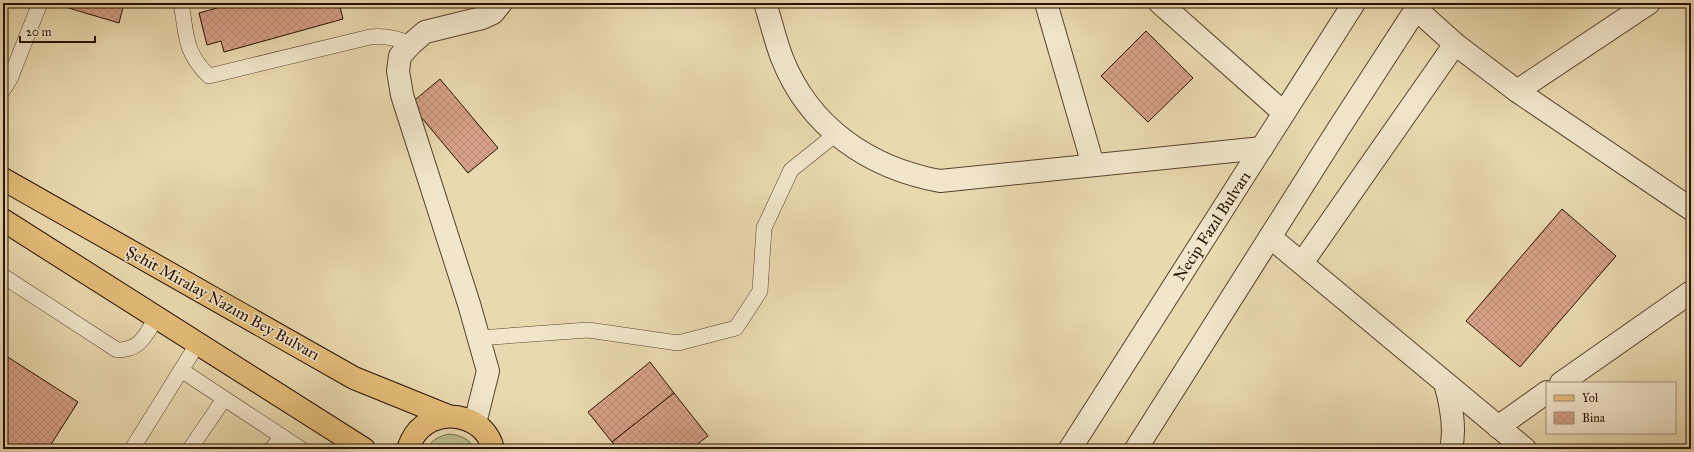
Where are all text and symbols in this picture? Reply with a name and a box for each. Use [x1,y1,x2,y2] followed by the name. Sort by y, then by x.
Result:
[20,18,95,44] scale bar
[26,25,52,39] text: 20 m
[1169,167,1255,284] street label: Necip Fazıl Bulvarı
[123,242,324,365] street label: Şehit Miralay Nazım Bey Bulvarı
[1546,382,1676,434] legend
[1582,391,1599,405] text: Yol
[1582,411,1606,425] text: Bina

